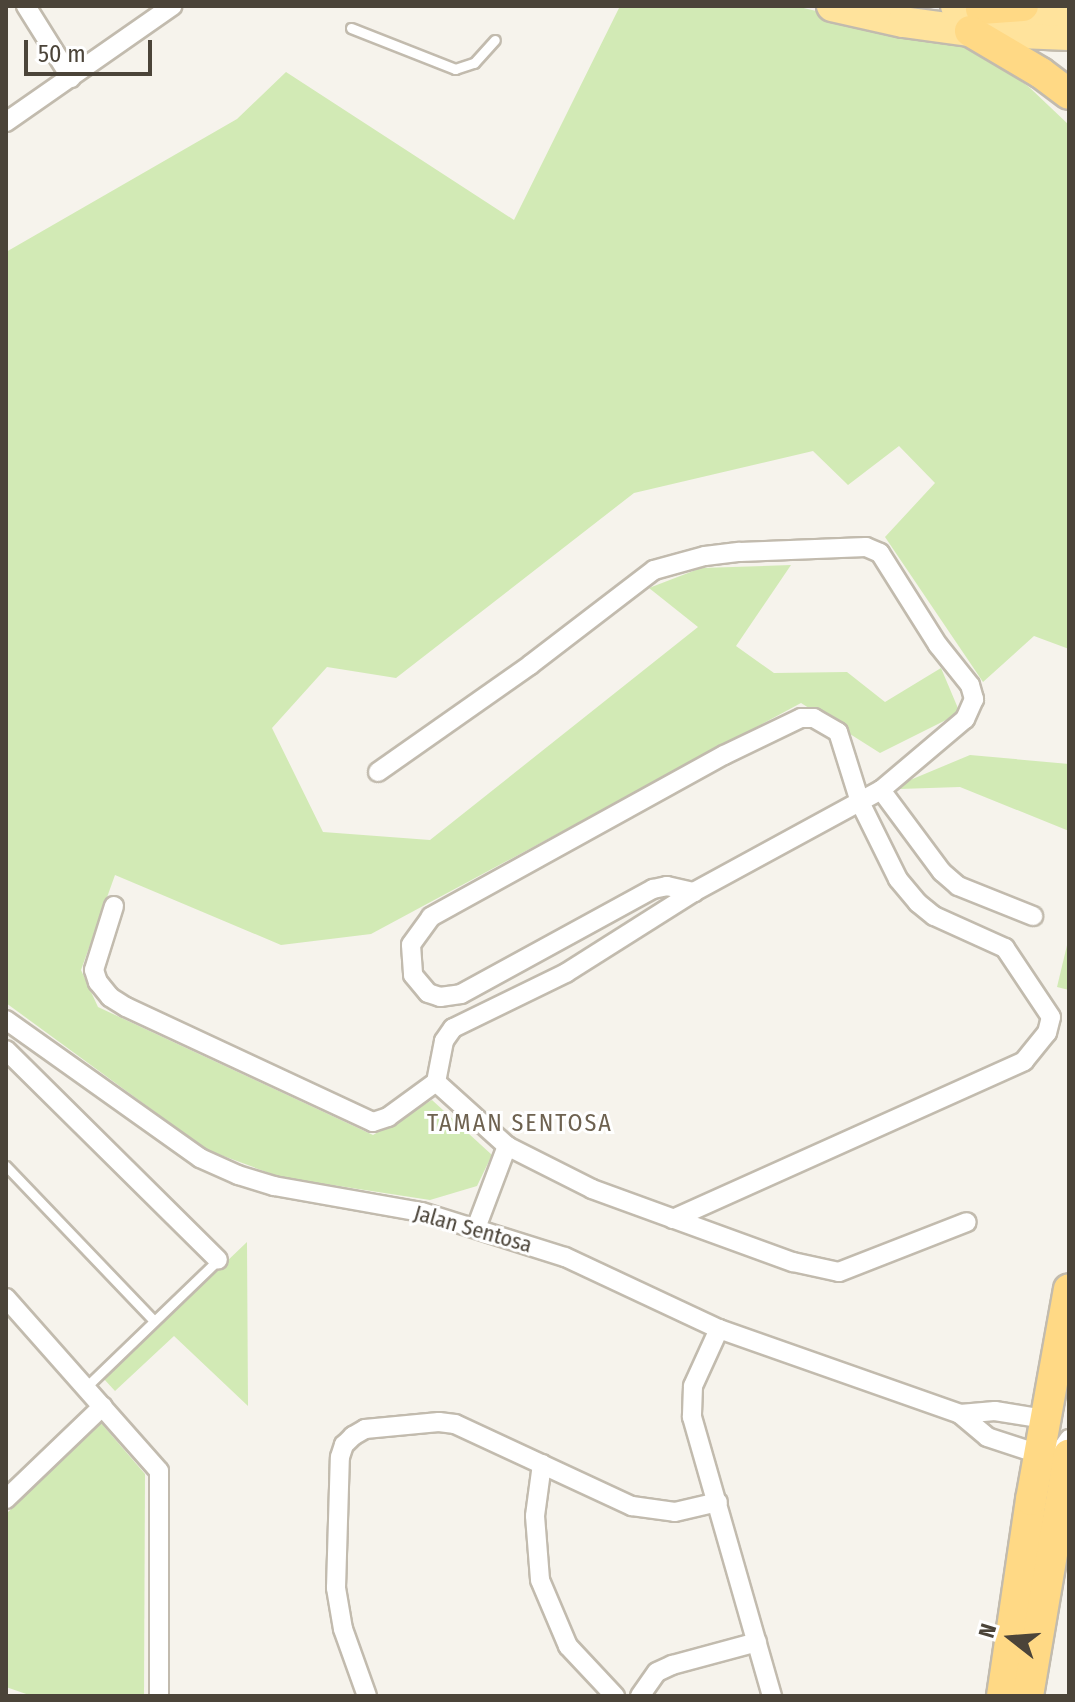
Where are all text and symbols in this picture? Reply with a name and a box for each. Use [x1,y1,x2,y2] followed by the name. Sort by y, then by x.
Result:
[28,24,156,74] scale bar
[38,40,86,68] text: 50 m
[427,1110,613,1138] district label: TAMAN SENTOSA
[411,1200,535,1258] street label: Jalan Sentosa
[971,1598,1051,1678] north arrow
[973,1621,1002,1641] text: N

